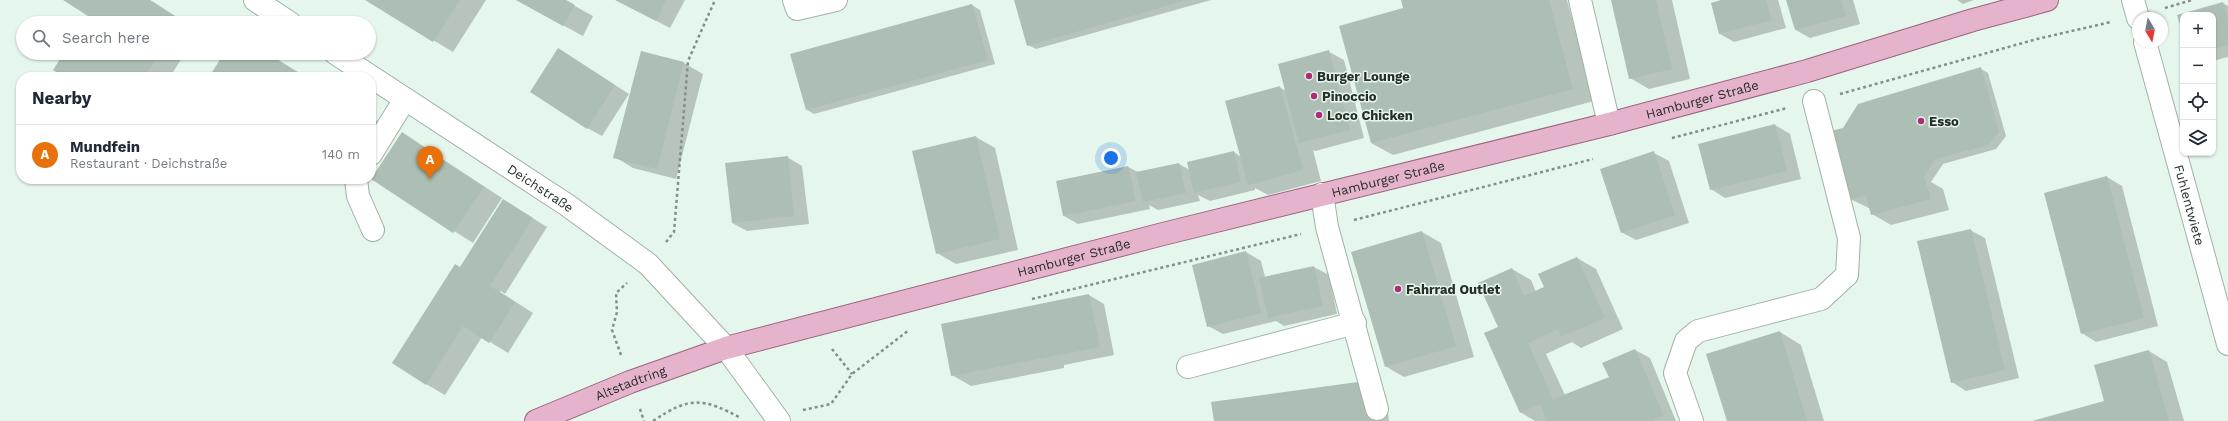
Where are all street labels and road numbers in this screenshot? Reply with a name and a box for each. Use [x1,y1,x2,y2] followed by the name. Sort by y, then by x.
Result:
[1644,77,1760,121] street label: Hamburger Straße
[1330,157,1446,200] street label: Hamburger Straße
[505,161,577,215] street label: Deichstraße
[2172,163,2208,247] street label: Fuhlentwiete
[1016,235,1132,279] street label: Hamburger Straße
[593,362,668,403] street label: Altstadtring

